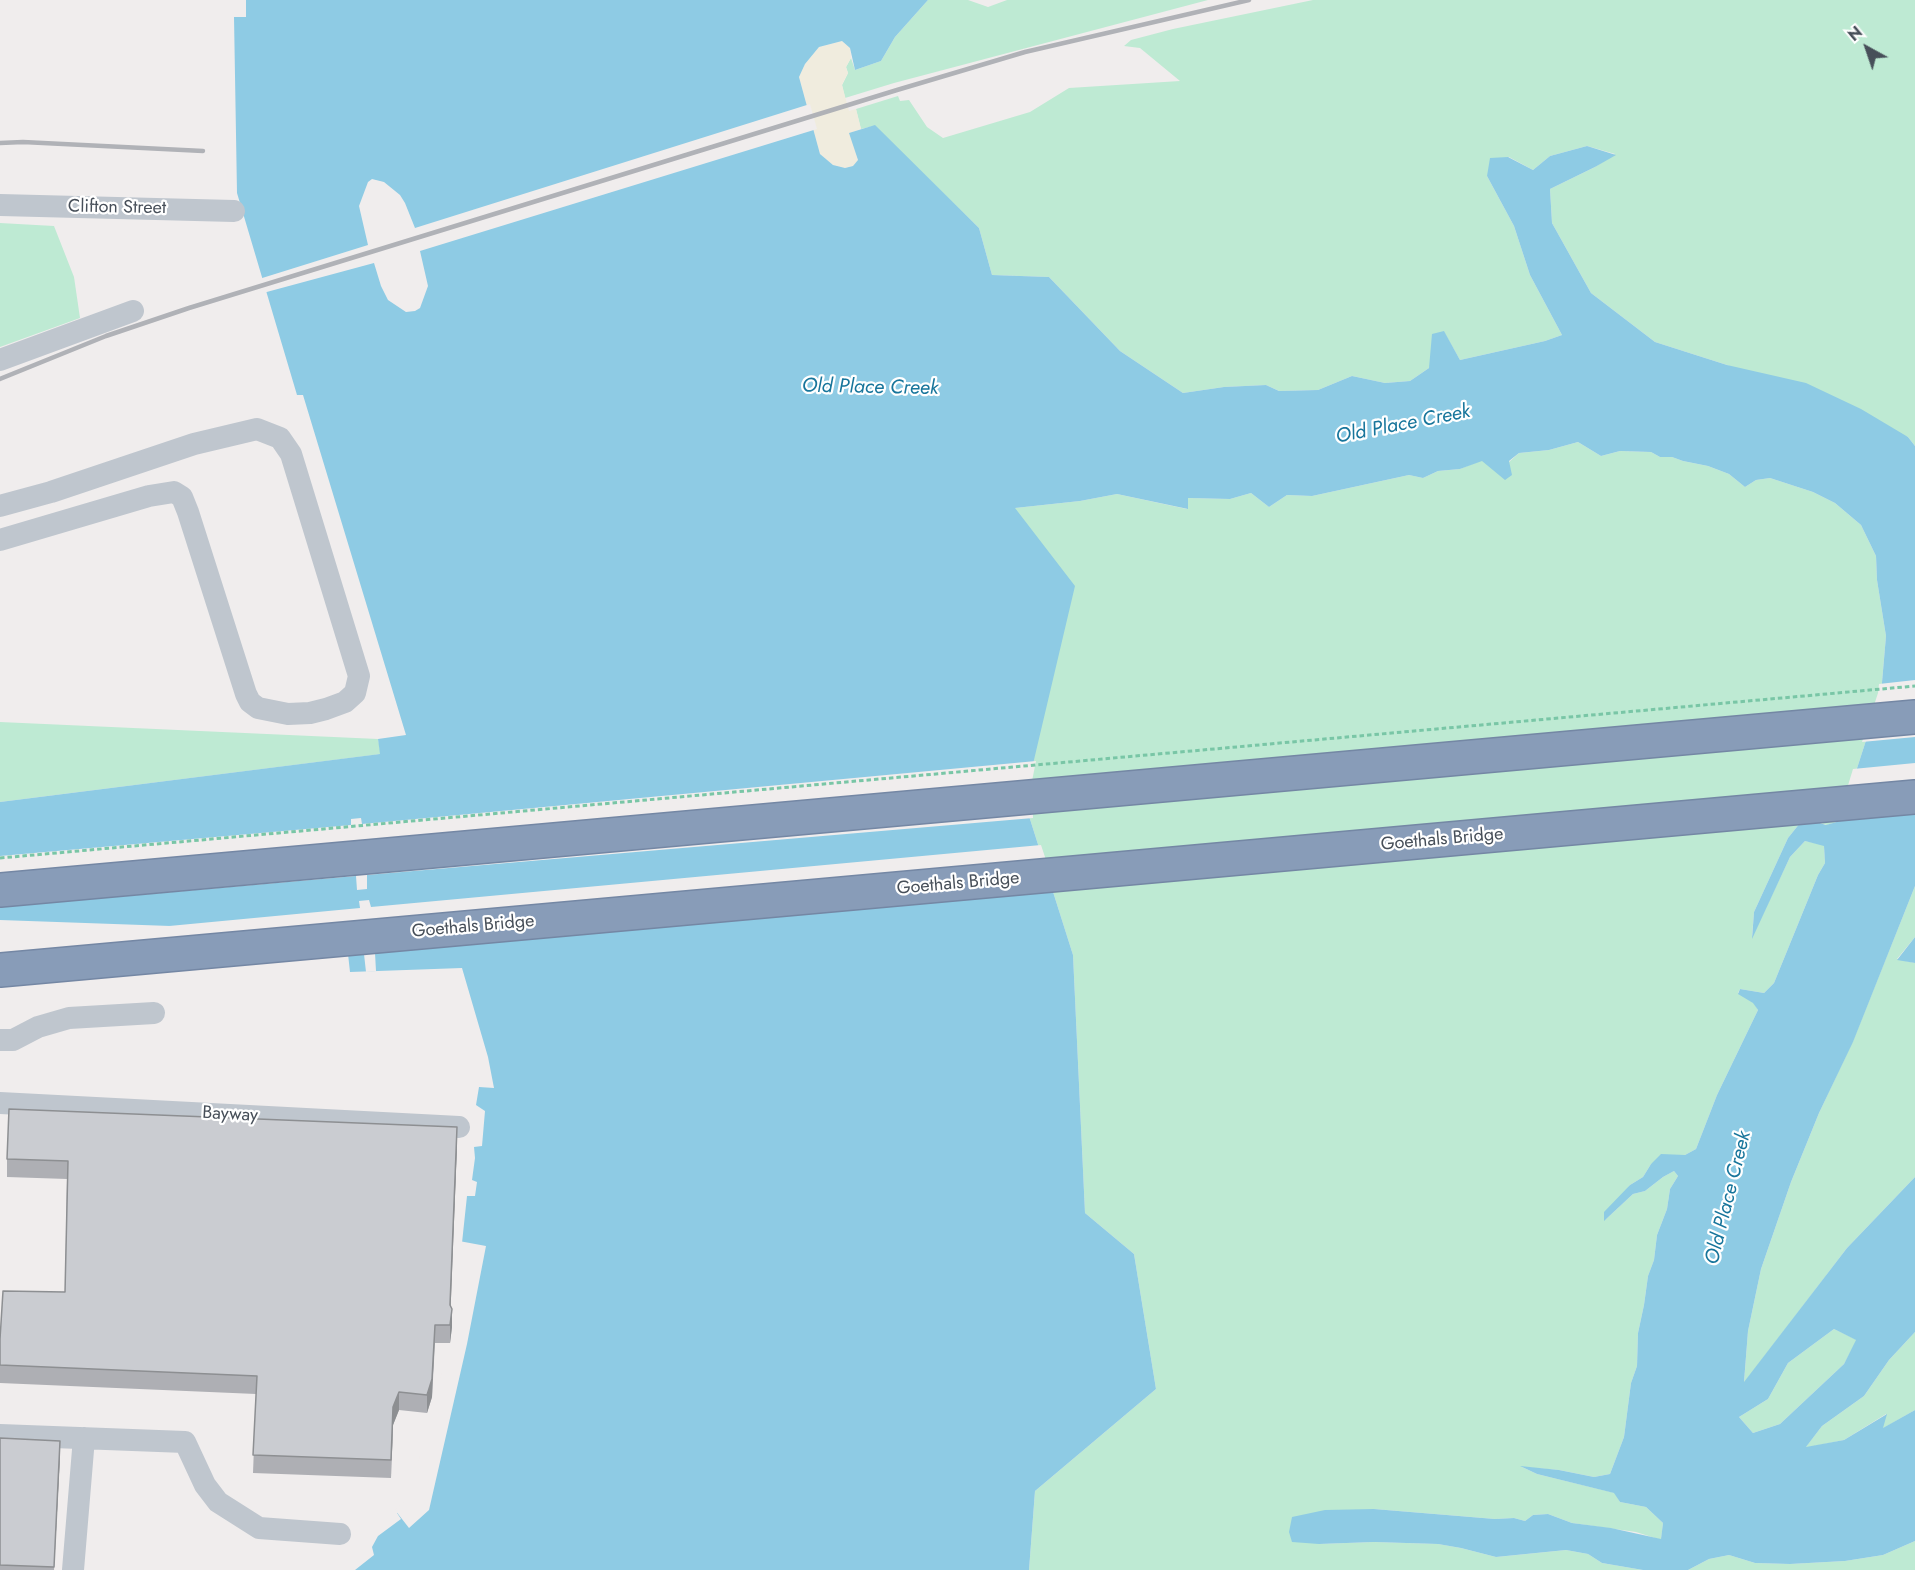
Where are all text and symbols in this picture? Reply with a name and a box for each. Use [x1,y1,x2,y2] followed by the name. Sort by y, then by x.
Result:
[1837,18,1897,78] north arrow
[1843,21,1867,47] text: N
[68,196,166,220] street label: Clifton Street
[802,375,938,401] water label: Old Place Creek
[1334,400,1472,450] water label: Old Place Creek
[1380,824,1504,856] street label: Goethals Bridge
[896,868,1020,900] street label: Goethals Bridge
[411,911,535,943] street label: Goethals Bridge
[202,1103,258,1127] street label: Bayway
[1701,1129,1757,1267] water label: Old Place Creek

